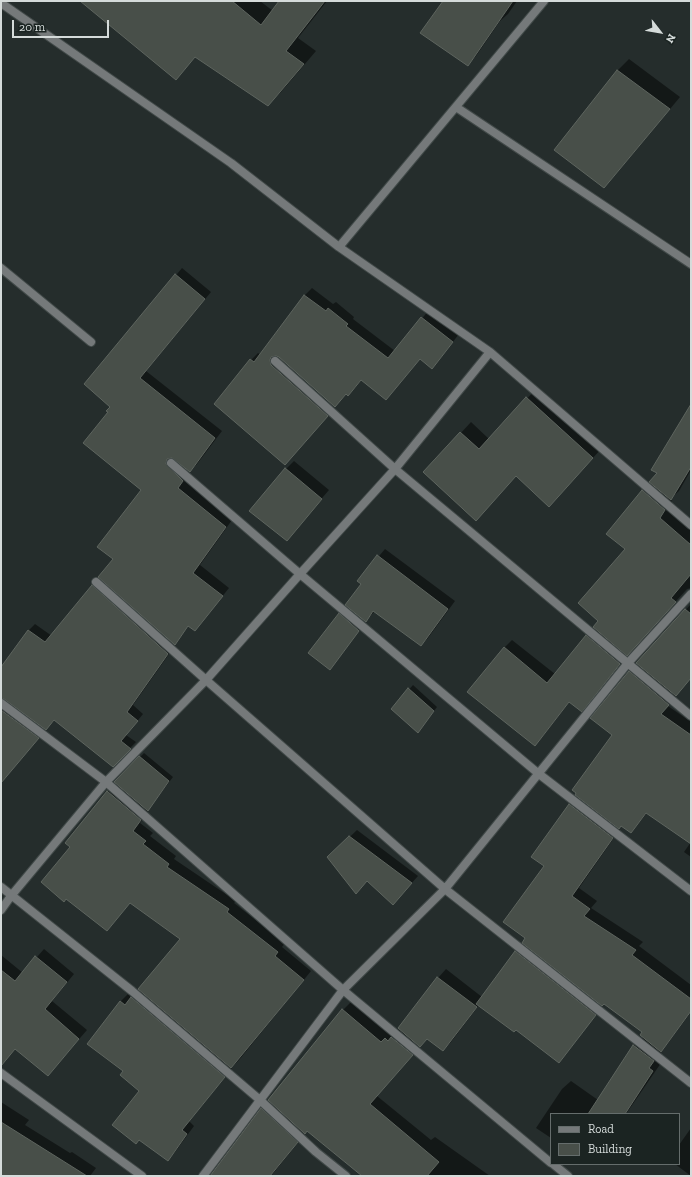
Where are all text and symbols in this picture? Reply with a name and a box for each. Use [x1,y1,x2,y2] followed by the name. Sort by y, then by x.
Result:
[14,12,111,38] scale bar
[640,12,680,52] north arrow
[19,20,45,34] text: 20 m
[663,32,678,45] text: N
[550,1113,680,1165] legend
[588,1122,614,1136] text: Road
[588,1142,632,1156] text: Building

